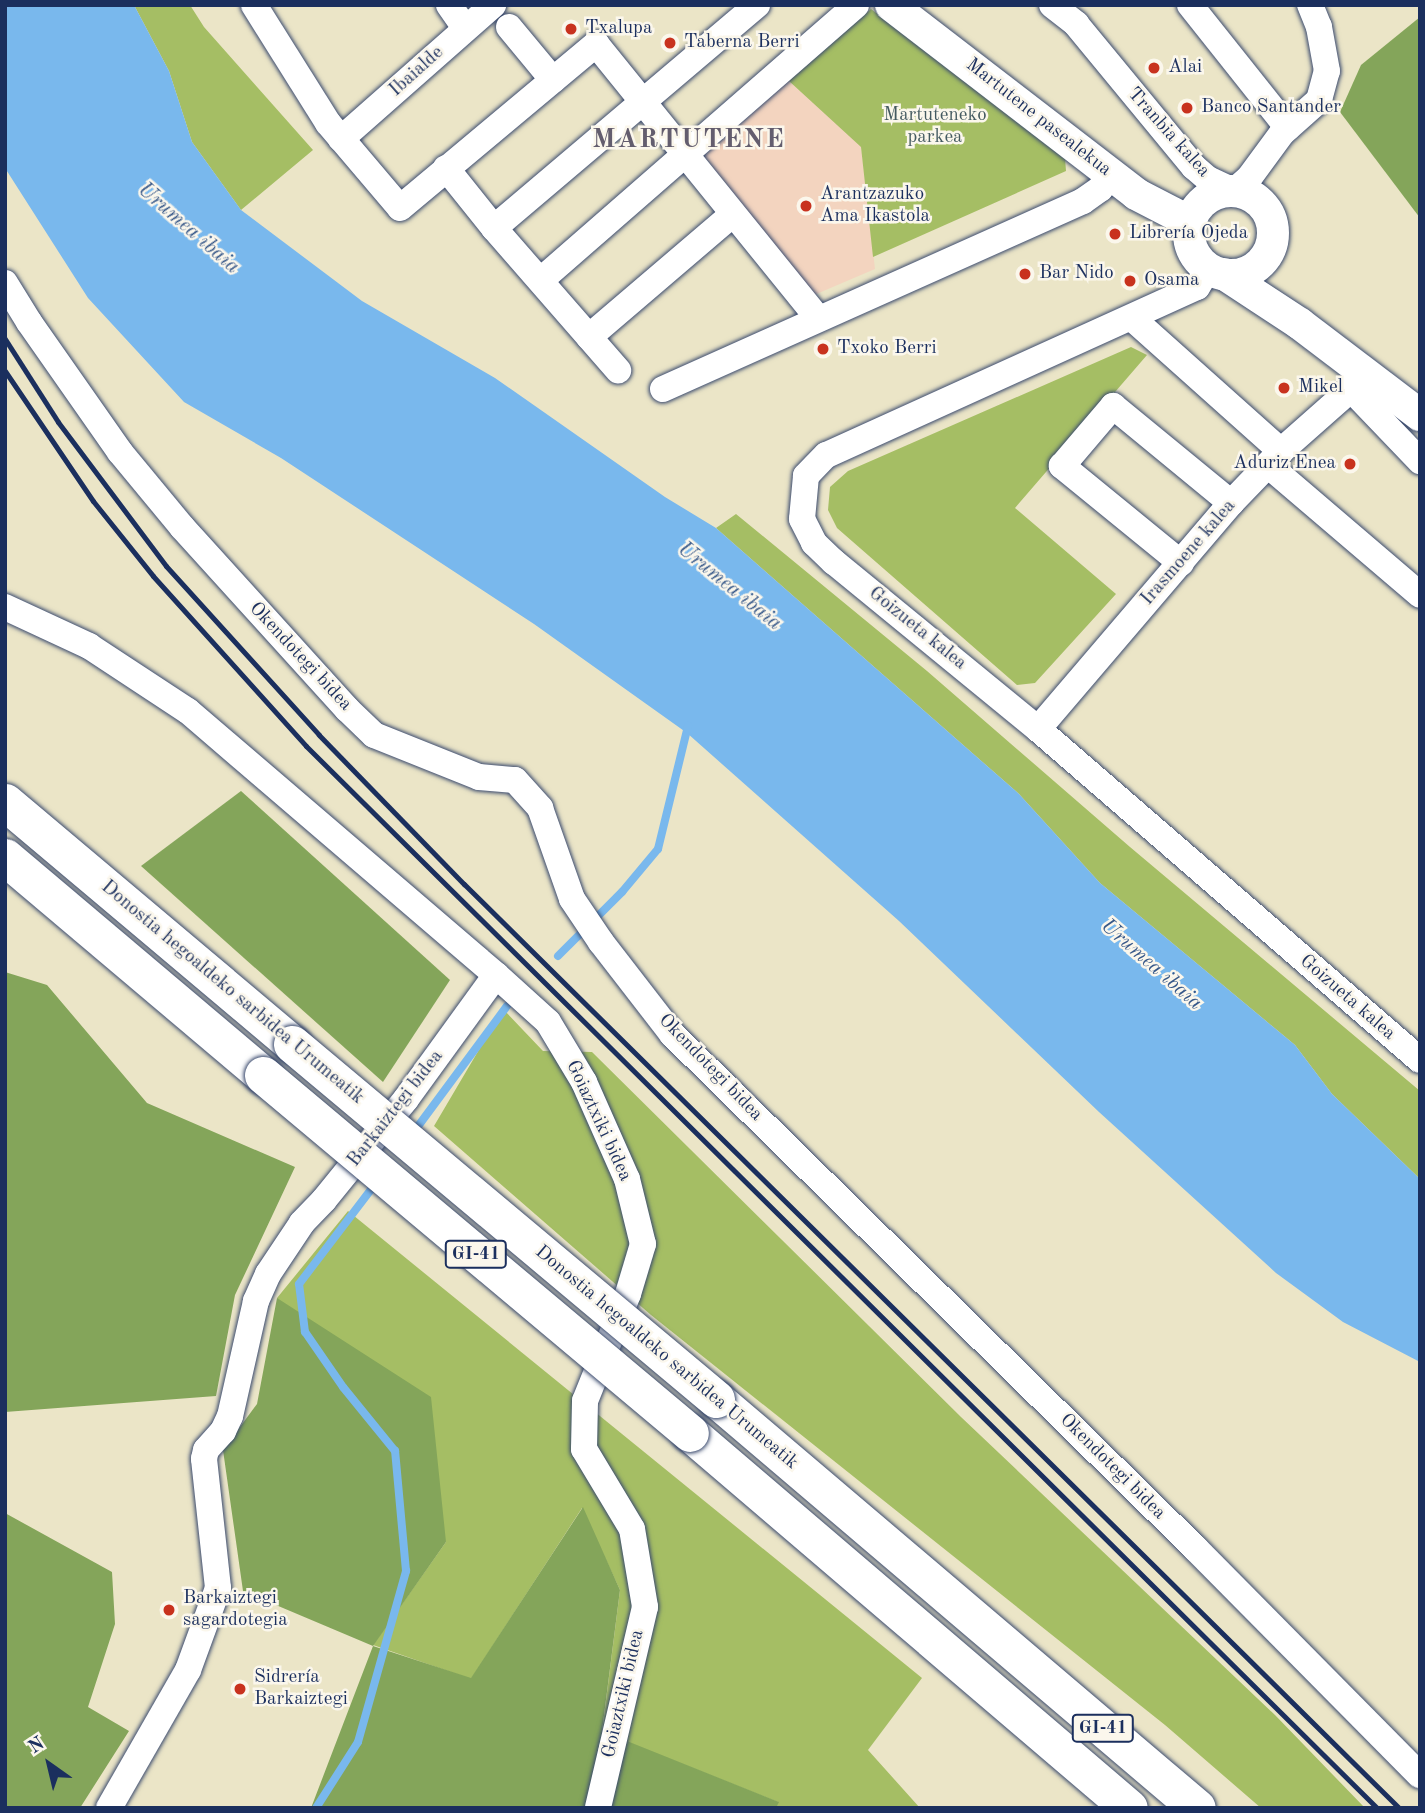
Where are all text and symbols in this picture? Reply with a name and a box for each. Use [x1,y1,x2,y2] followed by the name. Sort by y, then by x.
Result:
[585,18,652,40] place label: Txalupa
[563,21,579,37] marker: Txalupa
[684,32,800,54] place label: Taberna Berri
[662,35,678,51] marker: Taberna Berri
[385,42,449,102] street label: Ibaialde
[961,54,1115,182] street label: Martutene pasealekua
[1168,57,1202,79] place label: Alai
[1146,60,1162,76] marker: Alai
[1122,83,1214,183] street label: Tranbia kalea
[1201,97,1341,119] place label: Banco Santander
[1179,100,1195,116] marker: Banco Santander
[883,105,987,149] park label: Martuteneko parkea
[593,125,785,157] district label: MARTUTENE
[132,178,244,280] water label: Urumea ibaia
[820,184,930,228] place label: Arantzazuko Ama Ikastola
[798,198,814,214] marker: Arantzazuko Ama Ikastola
[1129,223,1248,245] place label: Librería Ojeda
[1107,226,1123,242] marker: Librería Ojeda
[1039,263,1114,285] place label: Bar Nido
[1017,266,1033,282] marker: Bar Nido
[1144,270,1199,292] place label: Osama
[1122,273,1138,289] marker: Osama
[837,338,937,360] place label: Txoko Berri
[815,341,831,357] marker: Txoko Berri
[1298,377,1343,399] place label: Mikel
[1276,380,1292,396] marker: Mikel
[1233,453,1336,475] place label: Aduriz Enea
[1342,456,1358,472] marker: Aduriz Enea
[1137,495,1241,611] street label: Irasmoene kalea
[672,537,786,637] water label: Urumea ibaia
[863,583,971,675] street label: Goizueta kalea
[244,598,356,716] street label: Okendotegi bidea
[96,876,368,1110] street label: Donostia hegoaldeko sarbidea Urumeatik
[1095,914,1207,1016] water label: Urumea ibaia
[1294,950,1400,1046] street label: Goizueta kalea
[653,1010,767,1126] street label: Okendotegi bidea
[343,1046,449,1172] street label: Barkaiztegi bidea
[560,1057,636,1185] street label: Goiaztxiki bidea
[444,1240,508,1268] road number: GI-41
[530,1241,802,1475] street label: Donostia hegoaldeko sarbidea Urumeatik
[1054,1409,1170,1525] street label: Okendotegi bidea
[183,1588,288,1632] place label: Barkaiztegi sagardotegia
[161,1602,177,1618] marker: Barkaiztegi sagardotegia
[598,1628,650,1760] street label: Goiaztxiki bidea
[254,1667,348,1711] place label: Sidrería Barkaiztegi
[232,1681,248,1697] marker: Sidrería Barkaiztegi
[1072,1714,1134,1742] road number: GI-41
[14,1729,84,1799] north arrow
[26,1734,48,1758] text: N

